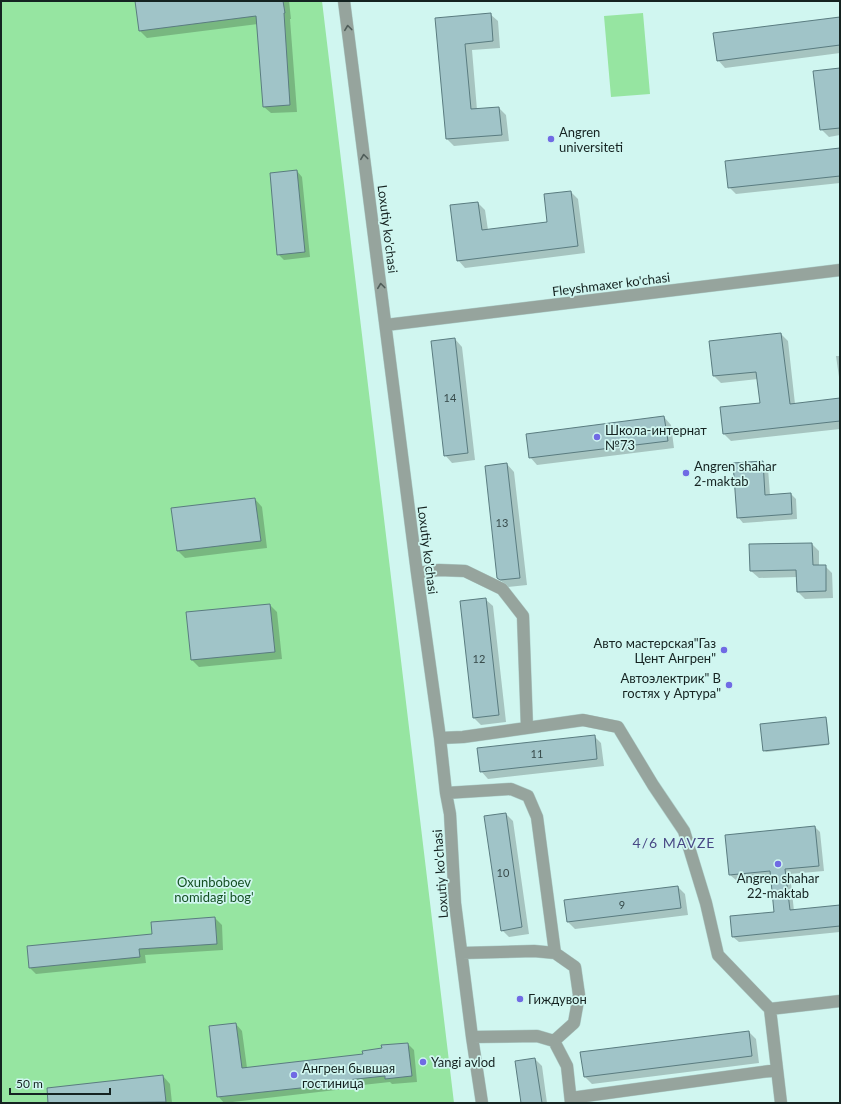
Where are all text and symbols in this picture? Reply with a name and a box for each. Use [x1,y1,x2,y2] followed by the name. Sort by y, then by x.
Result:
[344,25,353,31] one-way arrow
[559,124,623,155] place label: Angren universiteti
[546,134,556,144] marker: Angren universiteti
[360,154,369,160] one-way arrow
[375,184,401,274] street label: Loxutiy ko'chasi
[551,269,671,299] street label: Fleyshmaxer ko'chasi
[377,283,386,289] one-way arrow
[444,391,457,404] house number: 14
[605,422,707,453] place label: Школа-интернат №73
[592,432,602,442] marker: Школа-интернат №73
[694,458,777,489] place label: Angren shahar 2-maktab
[681,468,691,478] marker: Angren shahar 2-maktab
[415,505,441,595] street label: Loxutiy ko'chasi
[496,516,508,529] house number: 13
[594,635,716,666] place label: Авто мастерская"Газ Цент Ангрен"
[719,645,729,655] marker: Авто мастерская"Газ Цент Ангрен"
[473,652,485,665] house number: 12
[620,670,721,701] place label: Автоэлектрик" В гостях у Артура"
[724,680,734,690] marker: Автоэлектрик" В гостях у Артура"
[531,747,543,760] house number: 11
[429,829,451,919] street label: Loxutiy ko'chasi
[633,834,715,851] district label: 4/6 MAVZE
[773,859,783,869] marker: Angren shahar 22-maktab
[497,866,510,879] house number: 10
[737,870,820,901] place label: Angren shahar 22-maktab
[174,874,254,905] park label: Oxunboboev nomidagi bog'
[619,898,625,911] house number: 9
[528,991,587,1007] place label: Гиждувон
[515,994,525,1004] marker: Гиждувон
[431,1054,495,1070] place label: Yangi avlod
[418,1057,428,1067] marker: Yangi avlod
[302,1060,395,1091] place label: Ангрен бывшая гостиница
[10,1070,110,1096] scale bar
[289,1070,299,1080] marker: Ангрен бывшая гостиница
[16,1076,43,1091] text: 50 m

